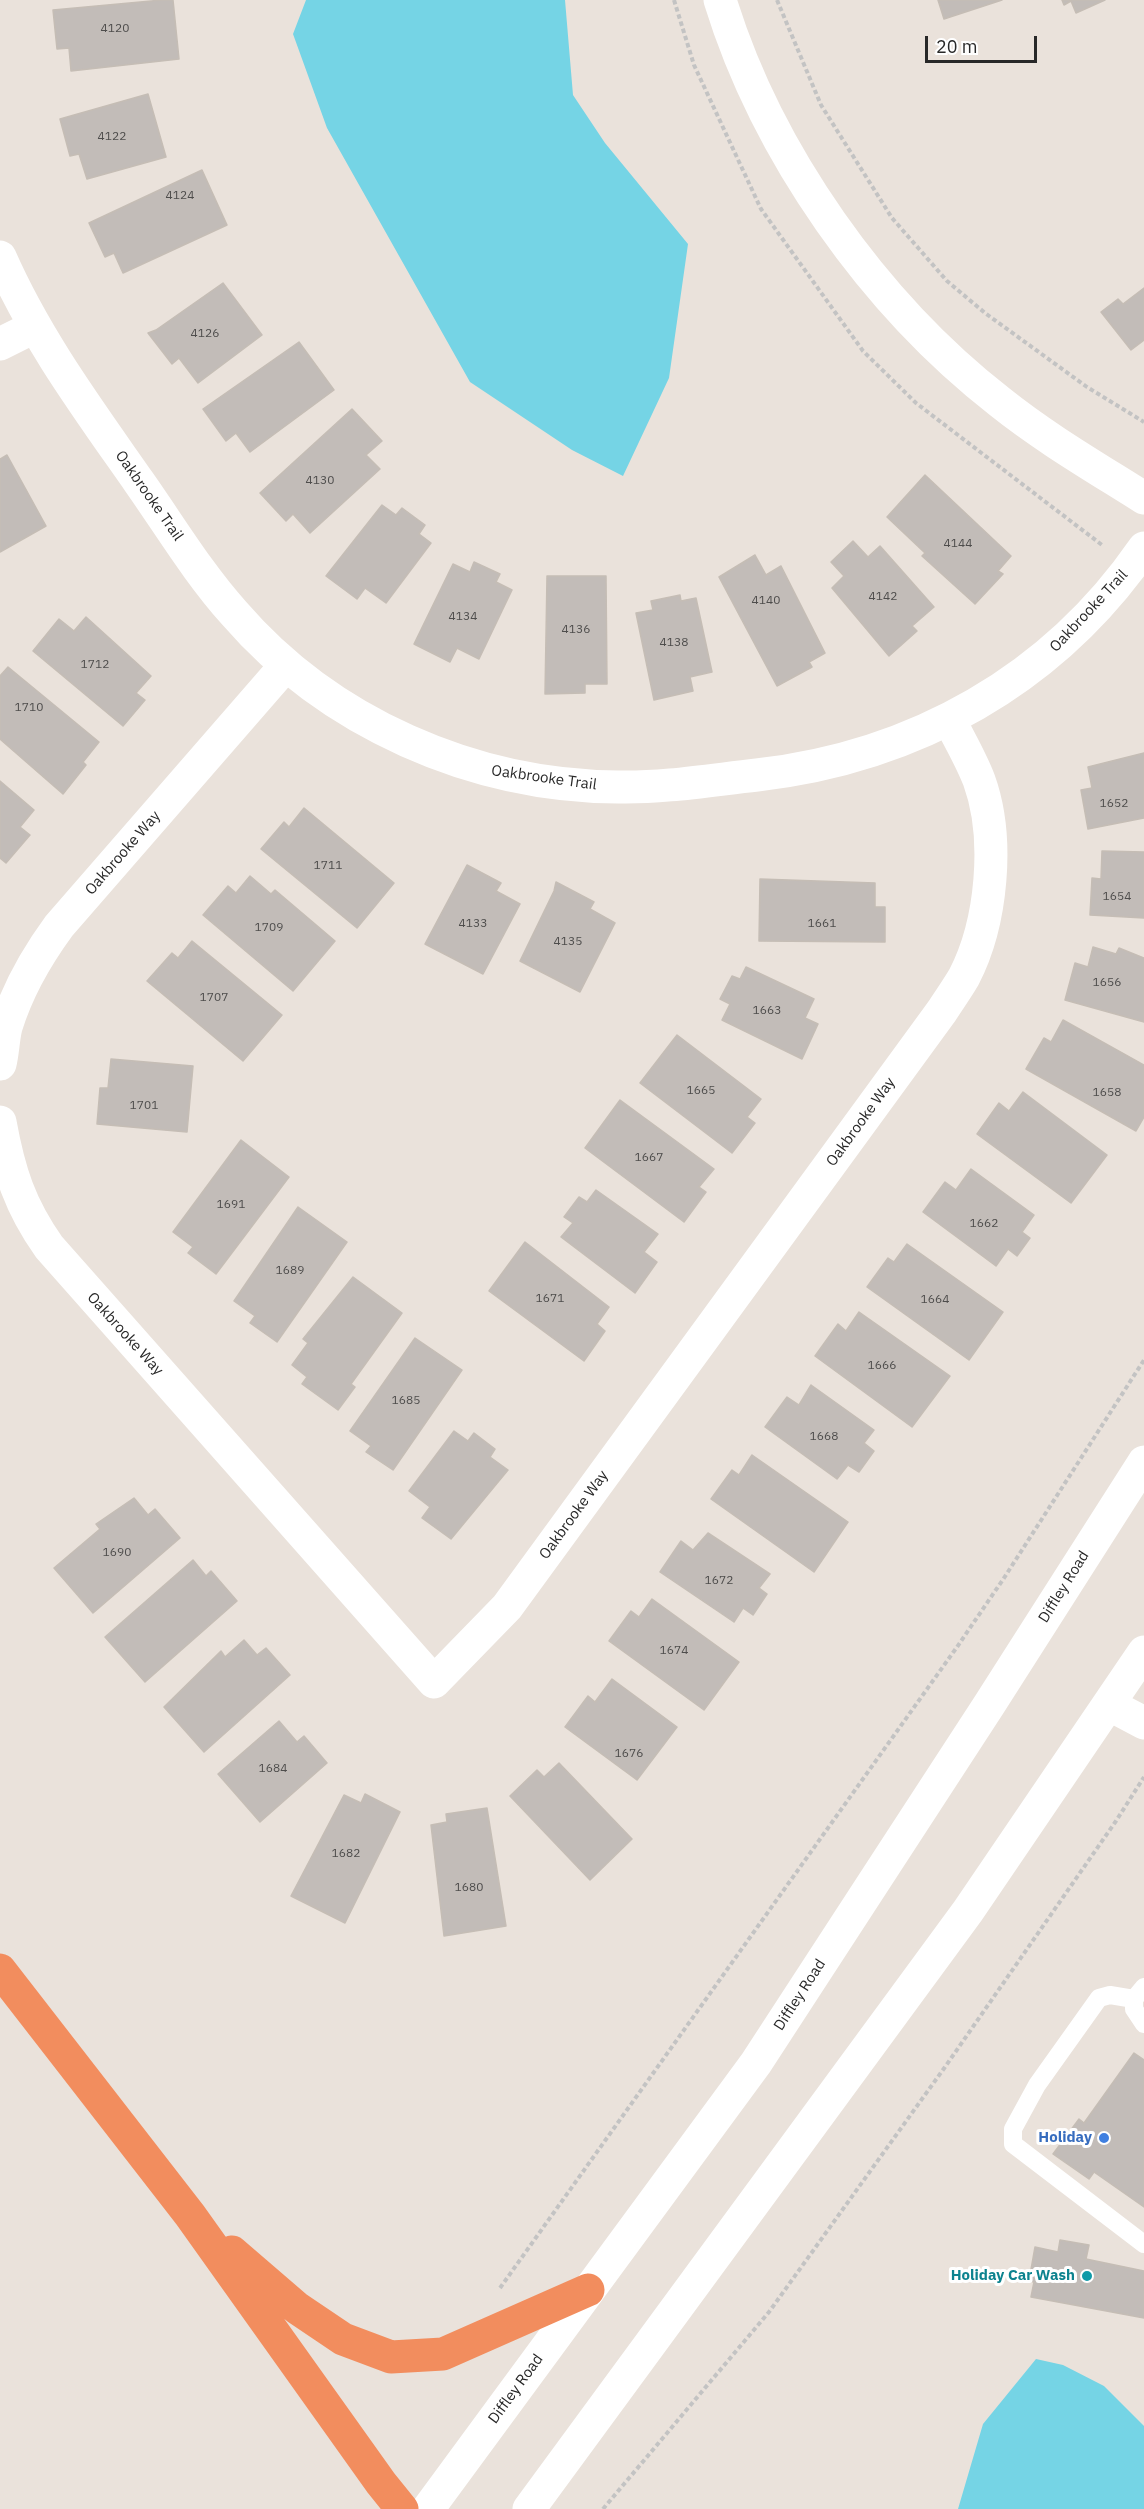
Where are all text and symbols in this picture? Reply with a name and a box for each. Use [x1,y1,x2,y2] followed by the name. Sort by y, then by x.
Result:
[101,22,129,36] house number: 4120
[928,24,1040,62] scale bar
[936,35,978,58] text: 20 m
[98,130,126,144] house number: 4122
[166,189,194,203] house number: 4124
[191,327,219,341] house number: 4126
[111,447,187,545] street label: Oakbrooke Trail
[306,474,334,488] house number: 4130
[944,537,972,551] house number: 4144
[1046,566,1132,656] street label: Oakbrooke Trail
[869,590,897,604] house number: 4142
[752,594,780,608] house number: 4140
[449,610,477,624] house number: 4134
[562,623,590,637] house number: 4136
[660,636,688,650] house number: 4138
[81,658,109,672] house number: 1712
[15,701,43,715] house number: 1710
[490,762,598,794] street label: Oakbrooke Trail
[1100,797,1128,811] house number: 1652
[82,807,164,899] street label: Oakbrooke Way
[314,859,342,873] house number: 1711
[1103,890,1131,904] house number: 1654
[459,917,487,931] house number: 4133
[808,917,836,931] house number: 1661
[255,921,283,935] house number: 1709
[554,935,582,949] house number: 4135
[1093,976,1121,990] house number: 1656
[200,991,228,1005] house number: 1707
[753,1004,781,1018] house number: 1663
[823,1074,899,1170] street label: Oakbrooke Way
[687,1084,715,1098] house number: 1665
[1093,1086,1121,1100] house number: 1658
[130,1099,158,1113] house number: 1701
[635,1151,663,1165] house number: 1667
[217,1198,245,1212] house number: 1691
[970,1217,998,1231] house number: 1662
[276,1264,304,1278] house number: 1689
[83,1289,167,1379] street label: Oakbrooke Way
[536,1292,564,1306] house number: 1671
[921,1293,949,1307] house number: 1664
[868,1359,896,1373] house number: 1666
[392,1394,420,1408] house number: 1685
[810,1430,838,1444] house number: 1668
[536,1467,612,1563] street label: Oakbrooke Way
[103,1546,131,1560] house number: 1690
[1035,1548,1093,1626] street label: Diffley Road
[705,1574,733,1588] house number: 1672
[660,1644,688,1658] house number: 1674
[615,1747,643,1761] house number: 1676
[259,1762,287,1776] house number: 1684
[332,1847,360,1861] house number: 1682
[455,1881,483,1895] house number: 1680
[770,1956,830,2034] street label: Diffley Road
[1038,2129,1092,2147] place label: Holiday
[1097,2131,1111,2145] marker: Holiday
[951,2267,1075,2285] place label: Holiday Car Wash
[1080,2269,1094,2283] marker: Holiday Car Wash
[485,2351,547,2427] street label: Diffley Road

